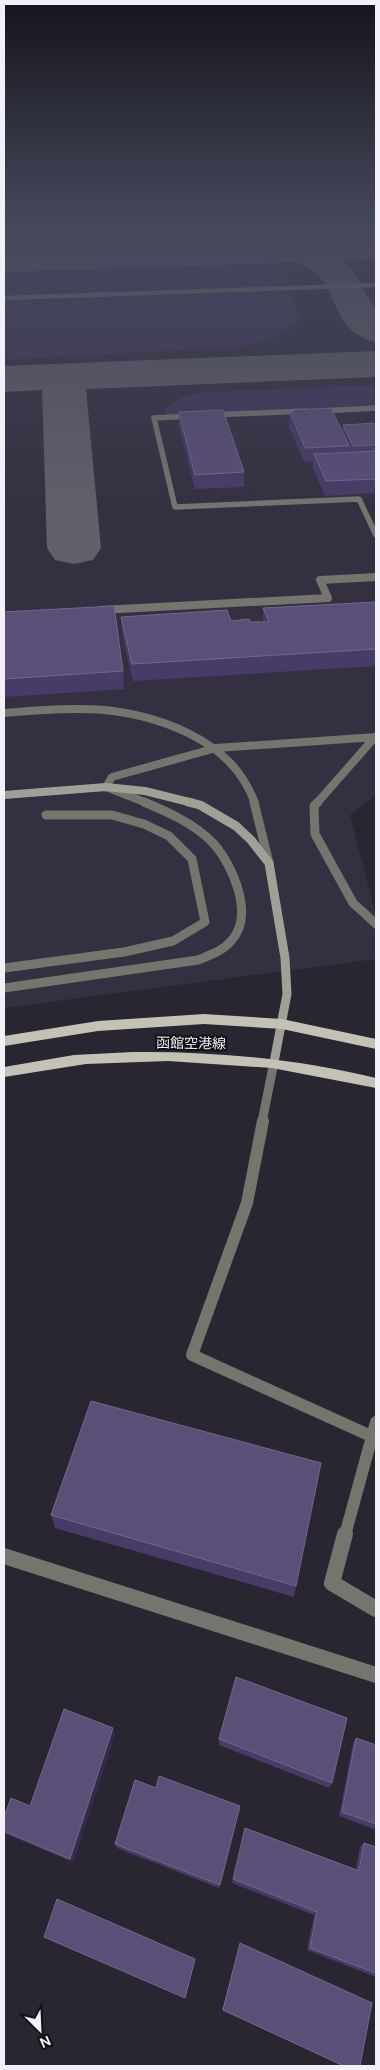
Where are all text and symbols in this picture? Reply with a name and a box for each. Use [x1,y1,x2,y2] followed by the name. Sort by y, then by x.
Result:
[156,1033,226,1053] street label: 函館空港線
[15,2005,65,2055] north arrow
[37,2032,54,2052] text: N

